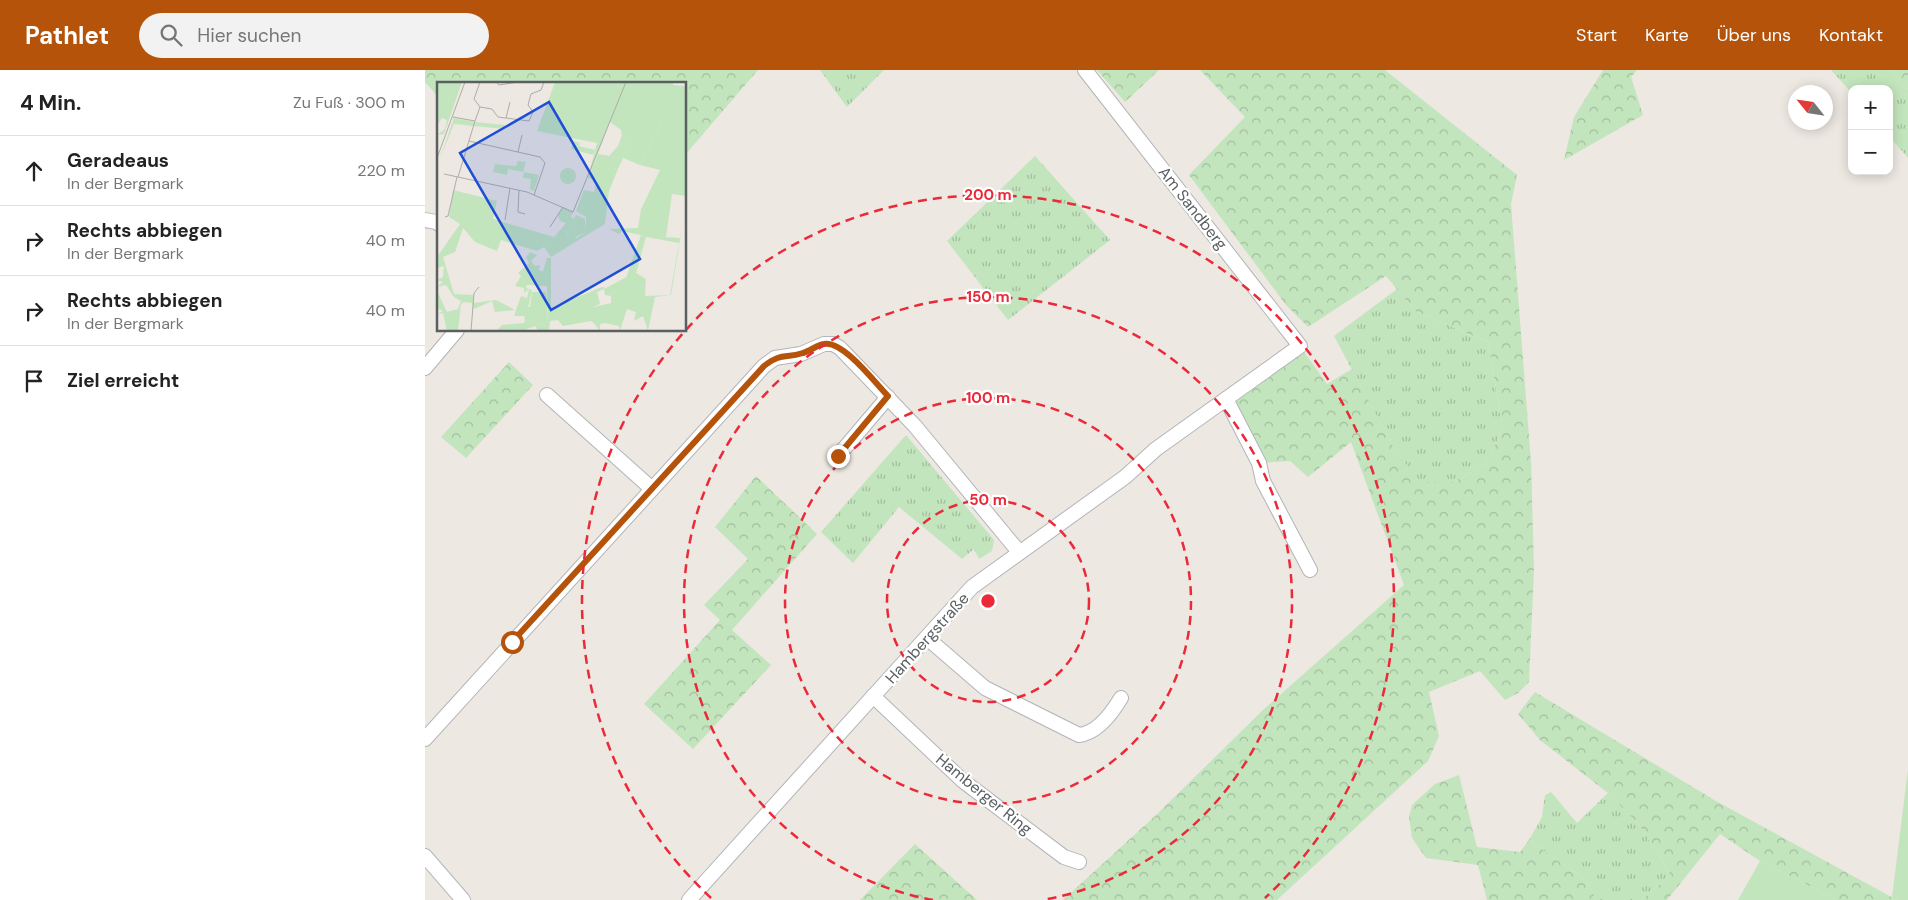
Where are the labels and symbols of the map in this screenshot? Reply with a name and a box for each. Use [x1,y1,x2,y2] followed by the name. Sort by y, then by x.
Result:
[437,82,686,331] inset map
[1788,85,1833,130] north arrow
[1154,162,1232,254] street label: Am Sandberg
[964,185,1012,205] text: 200 m
[967,287,1010,307] text: 150 m
[966,388,1010,408] text: 100 m
[827,445,850,468] route end
[969,490,1007,510] text: 50 m
[881,588,973,688] street label: Hambergstraße
[979,592,997,610] centre of rings
[501,631,524,654] route start
[932,749,1037,839] street label: Hamberger Ring

